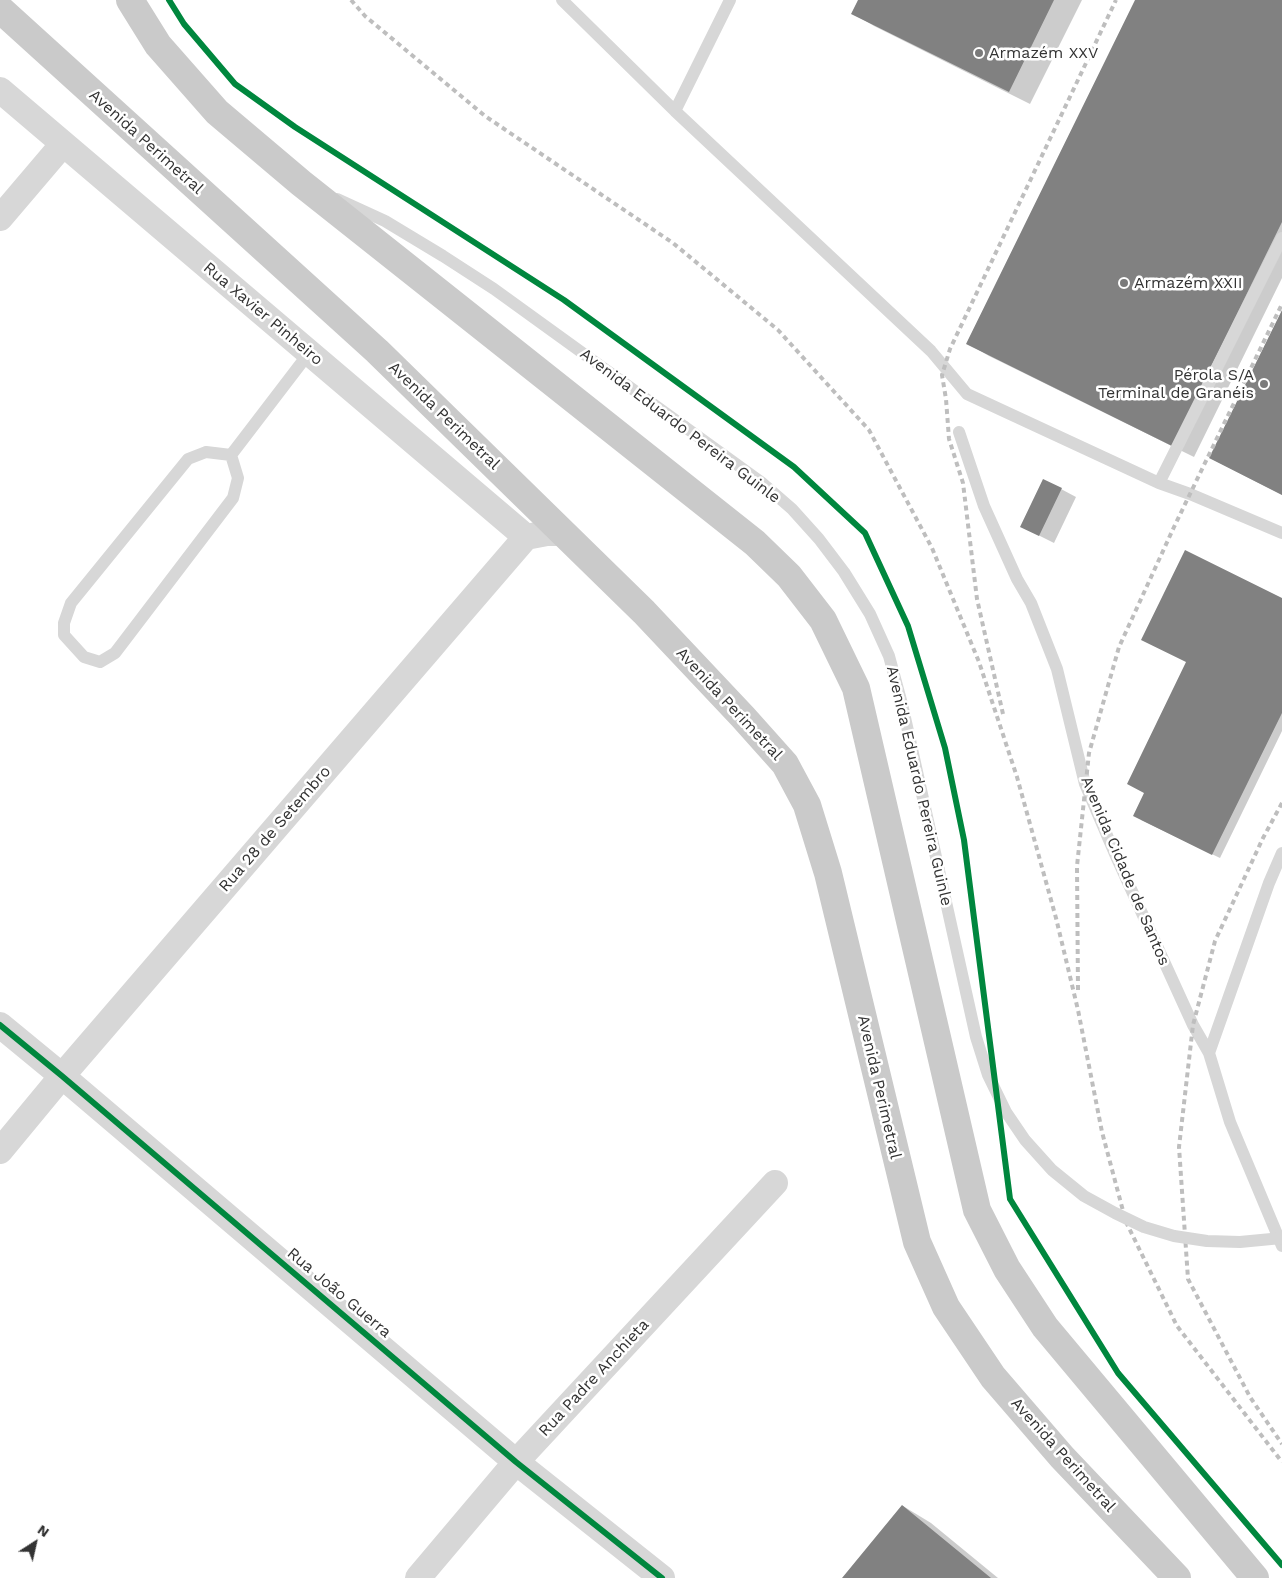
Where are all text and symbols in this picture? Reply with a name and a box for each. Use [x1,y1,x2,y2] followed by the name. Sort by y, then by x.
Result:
[989,43,1098,63] place label: Armazém XXV
[973,47,985,59] marker: Armazém XXV
[85,86,207,198] street label: Avenida Perimetral
[199,258,327,370] street label: Rua Xavier Pinheiro
[1134,273,1242,293] place label: Armazém XXII
[1118,277,1130,289] marker: Armazém XXII
[576,344,784,508] street label: Avenida Eduardo Pereira Guinle
[384,358,504,474] street label: Avenida Perimetral
[1098,365,1254,403] place label: Pérola S/A Terminal de Granéis
[1258,378,1270,390] marker: Pérola S/A Terminal de Granéis
[672,644,786,764] street label: Avenida Perimetral
[882,664,956,908] street label: Avenida Eduardo Pereira Guinle
[215,762,335,896] street label: Rua 28 de Setembro
[1076,773,1174,969] street label: Avenida Cidade de Santos
[853,1013,905,1161] street label: Avenida Perimetral
[283,1244,395,1342] street label: Rua João Guerra
[535,1316,653,1440] street label: Rua Padre Anchieta
[1007,1394,1119,1516] street label: Avenida Perimetral
[10,1518,60,1568] north arrow
[35,1521,52,1540] text: N

